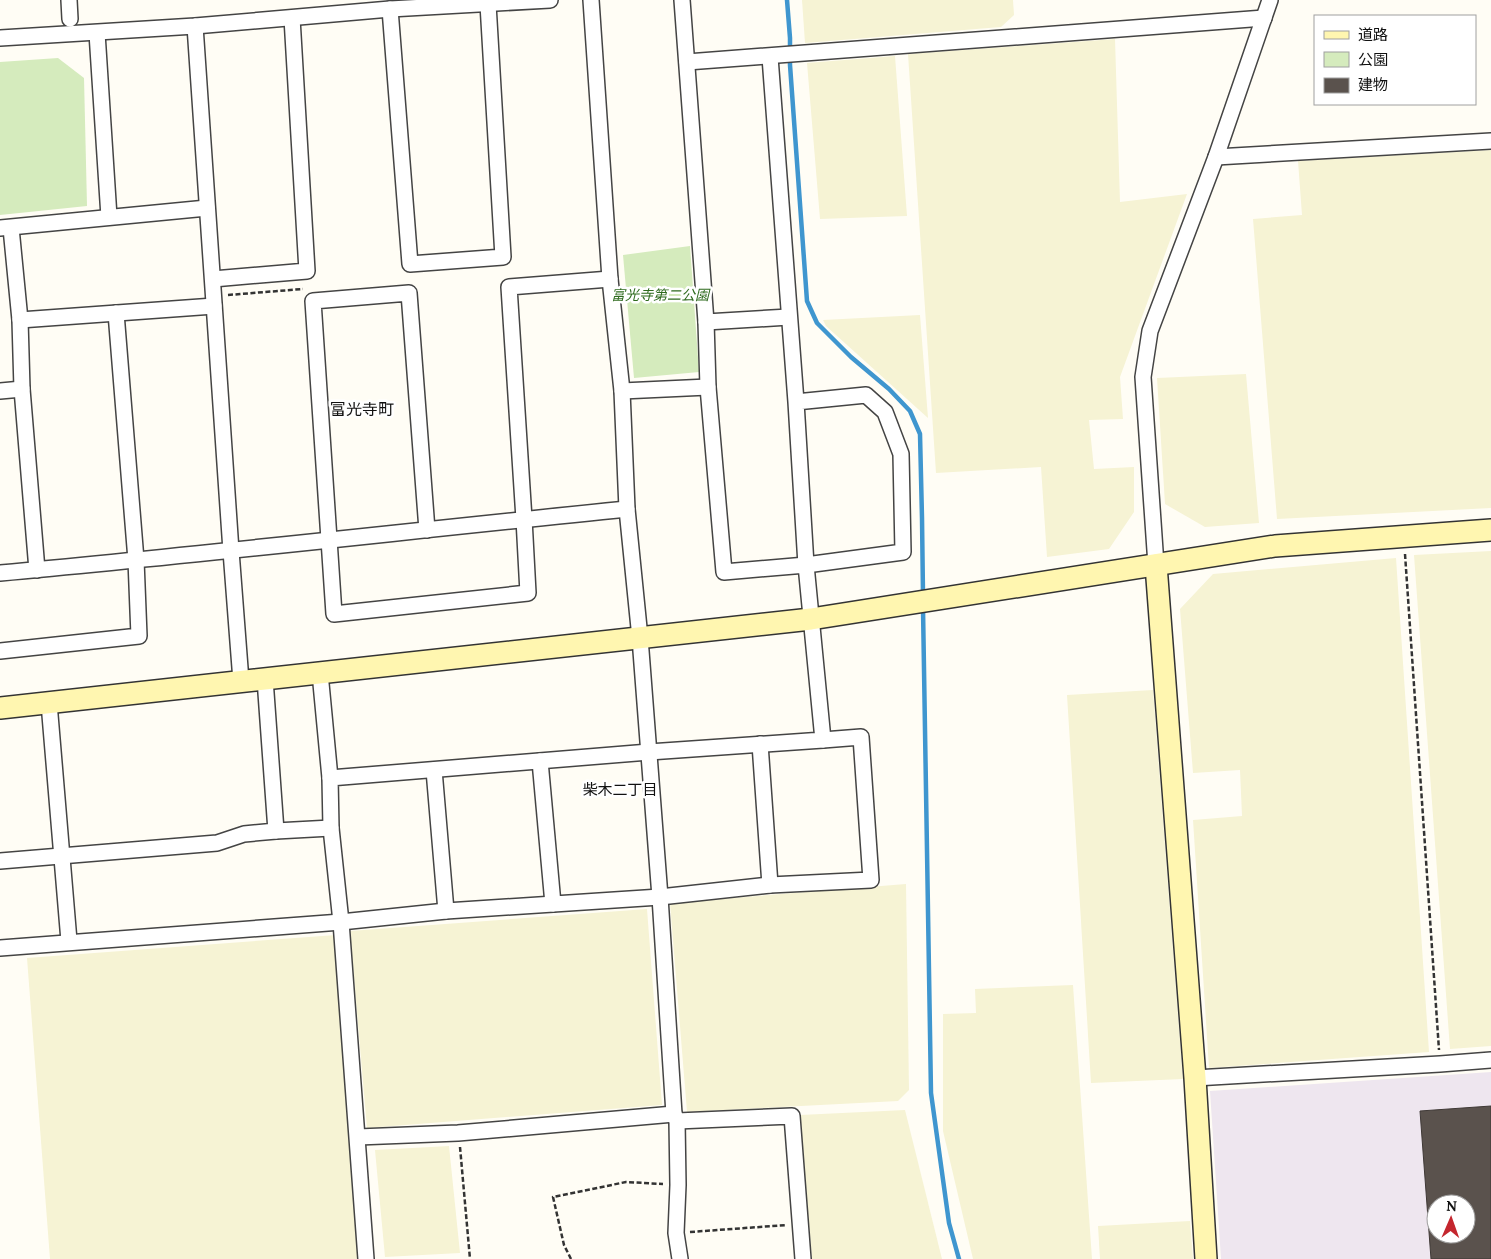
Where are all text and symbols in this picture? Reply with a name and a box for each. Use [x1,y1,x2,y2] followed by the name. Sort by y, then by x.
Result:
[1314,15,1476,105] legend
[1358,25,1388,44] text: 道路
[1358,50,1388,69] text: 公園
[1358,75,1388,94] text: 建物
[611,286,711,304] park label: 富光寺第二公園
[330,399,394,419] district label: 富光寺町
[582,780,658,799] district label: 柴木二丁目
[1426,1194,1476,1244] north arrow
[1446,1197,1457,1215] text: N

